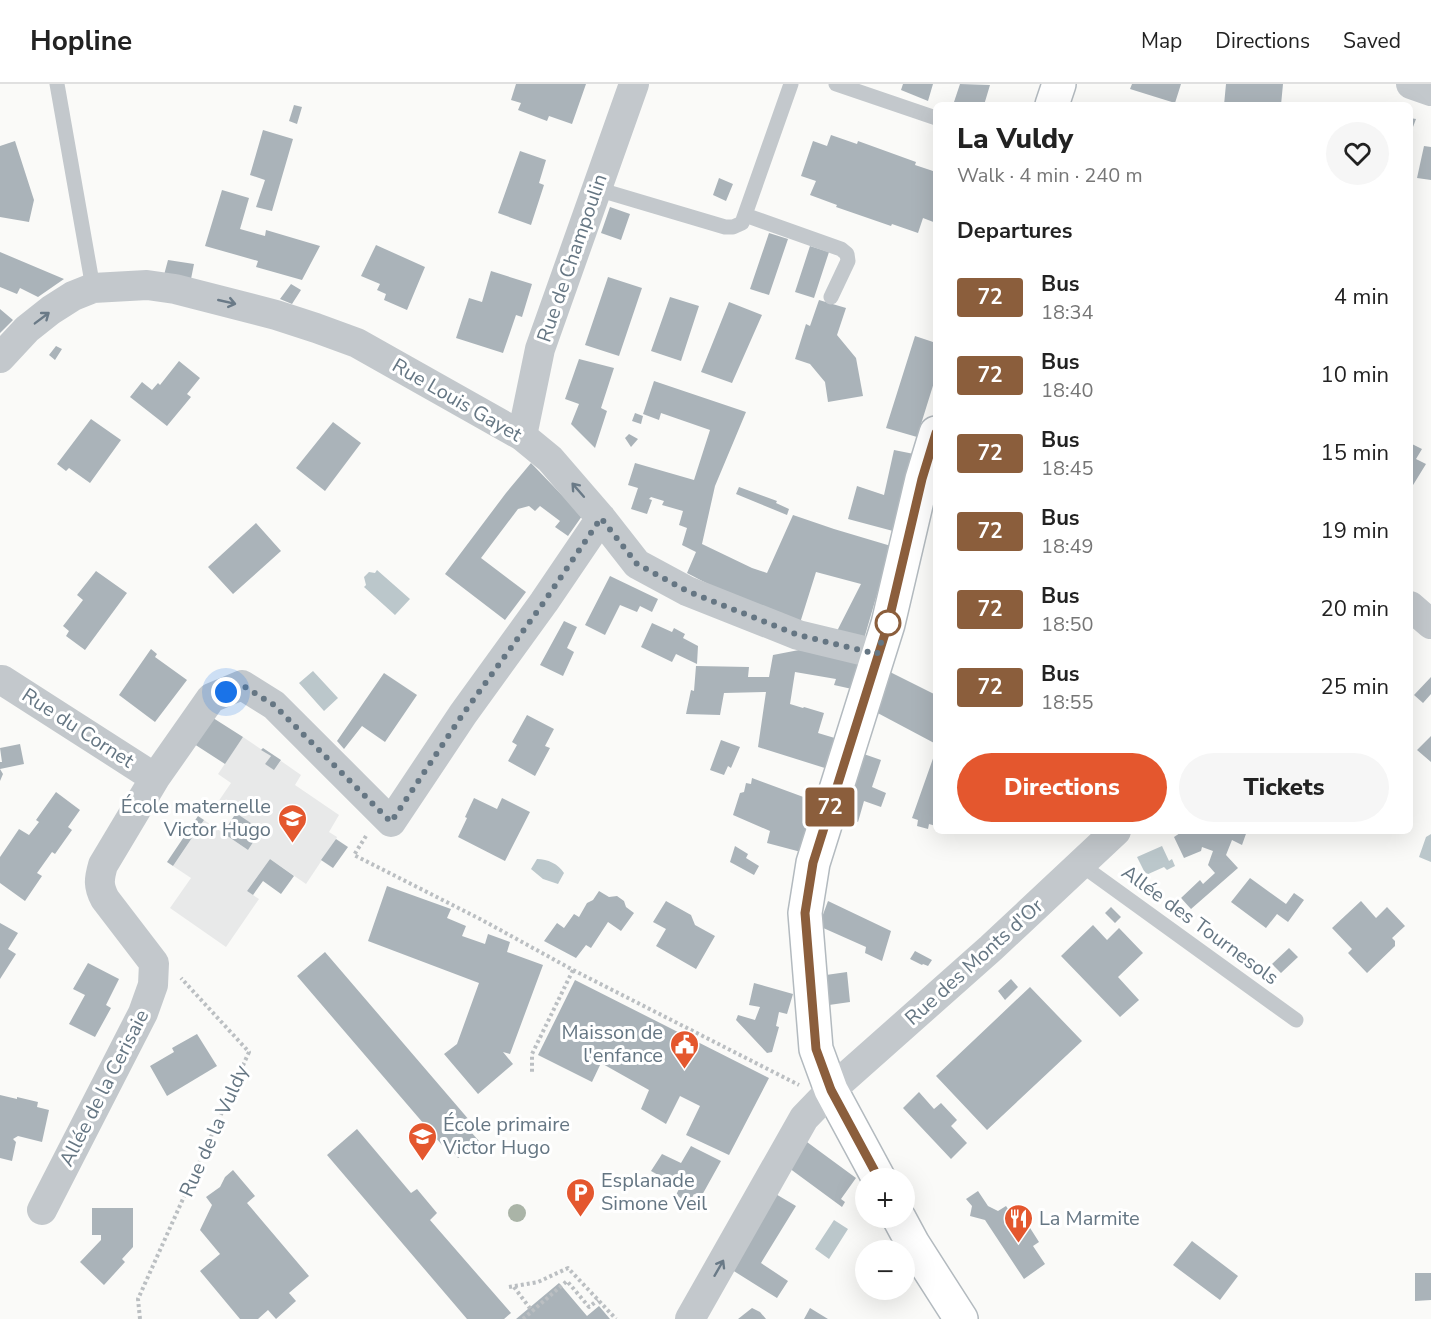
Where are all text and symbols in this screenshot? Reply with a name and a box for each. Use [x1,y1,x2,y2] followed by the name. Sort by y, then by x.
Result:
[30,22,132,60] text: Hopline
[1141,27,1182,55] text: Map
[1215,27,1310,55] text: Directions
[1343,27,1401,55] text: Saved
[957,120,1073,158] text: La Vuldy
[1326,122,1389,185] button: heart
[957,162,1143,189] text: Walk · 4 min · 240 m
[531,170,613,346] street label: Rue de Champoulin
[957,216,1072,246] text: Departures
[1041,269,1080,299] text: Bus
[1334,282,1389,312] text: 4 min
[977,283,1003,311] text: 72
[217,296,236,308] one-way arrow
[1041,299,1094,326] text: 18:34
[33,311,49,324] one-way arrow
[1041,347,1080,377] text: Bus
[387,352,528,449] street label: Rue Louis Gayet
[1321,360,1389,390] text: 10 min
[977,361,1003,389] text: 72
[1041,377,1094,404] text: 18:40
[1041,425,1080,455] text: Bus
[1321,438,1389,468] text: 15 min
[977,439,1003,467] text: 72
[1041,455,1094,482] text: 18:45
[571,483,585,498] one-way arrow
[1041,503,1080,533] text: Bus
[1321,516,1389,546] text: 19 min
[977,517,1003,545] text: 72
[1041,533,1094,560] text: 18:49
[1041,581,1080,611] text: Bus
[1321,594,1389,624] text: 20 min
[977,595,1003,623] text: 72
[875,610,901,636] unlabelled marker
[1041,611,1094,638] text: 18:50
[1041,659,1080,689] text: Bus
[1321,672,1389,702] text: 25 min
[977,673,1003,701] text: 72
[211,677,241,707] your location
[17,682,140,775] street label: Rue du Cornet
[1041,689,1094,716] text: 18:55
[957,753,1167,822] button: Directions
[1179,753,1389,822] button: Tickets
[803,788,857,826] line badge: 72
[121,793,271,843] place label: École maternelle Victor Hugo
[817,793,843,821] text: 72
[276,802,308,844] school or university icon: École maternelle Victor Hugo
[1116,859,1284,991] street label: Allée des Tournesols
[899,893,1049,1031] street label: Rue des Monts d'Or
[53,1005,155,1171] street label: Allée de la Cerisaie
[562,1019,663,1069] place label: Maisson de l'enfance
[668,1028,700,1070] public building icon: Maisson de l'enfance
[173,1060,255,1201] street label: Rue de la Vuldy
[442,1111,570,1161] place label: École primaire Victor Hugo
[406,1120,438,1162] school or university icon: École primaire Victor Hugo
[601,1167,707,1217] place label: Esplanade Simone Veil
[855,1168,915,1300] map controls
[855,1168,915,1228] button: +
[564,1176,596,1218] parking icon: Esplanade Simone Veil
[1002,1202,1034,1244] restaurant icon: La Marmite
[1039,1205,1140,1232] place label: La Marmite
[855,1240,915,1300] button: −
[713,1260,725,1277] one-way arrow

